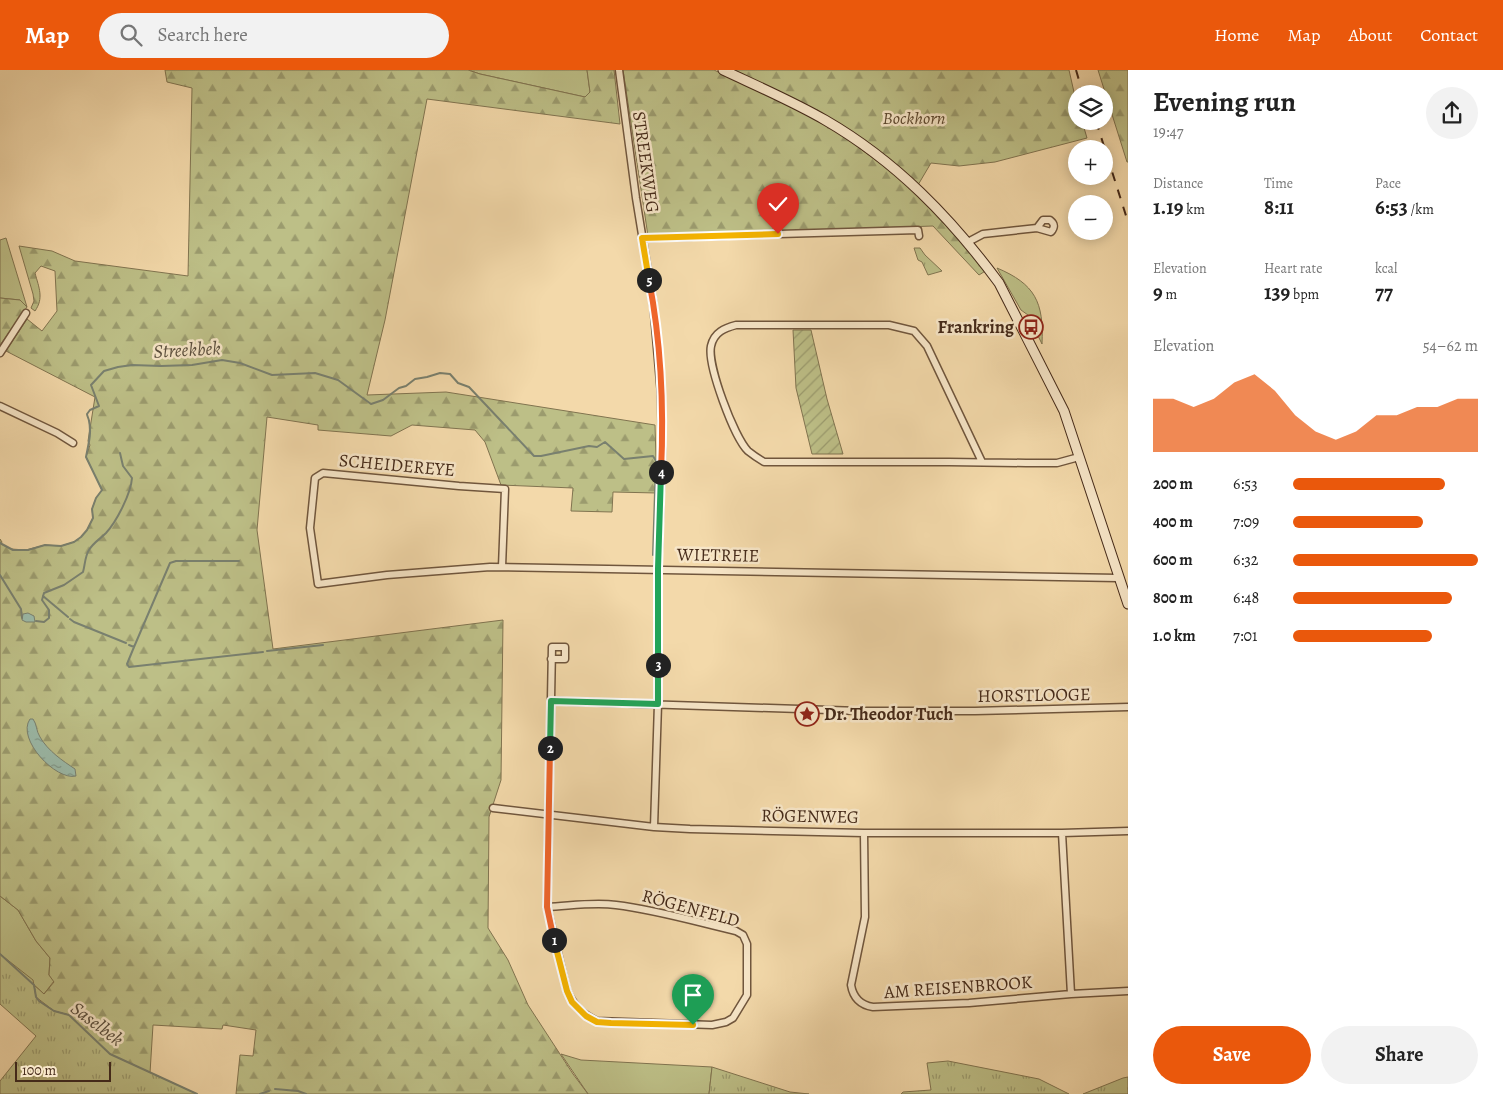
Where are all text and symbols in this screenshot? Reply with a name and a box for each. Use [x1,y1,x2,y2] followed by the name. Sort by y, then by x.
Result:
[99,13,449,58] search box
[25,19,69,51] text: Map
[117,21,145,49] icon: search
[157,22,248,48] text: Search here
[1214,23,1259,47] text: Home
[1287,23,1320,47] text: Map
[1348,23,1392,47] text: About
[1420,23,1478,47] text: Contact
[1153,83,1296,121] text: Evening run
[1068,85,1113,240] map controls
[1068,85,1113,130] button: layers
[1426,87,1478,139] button: share
[883,106,946,130] park label: Bockhorn
[627,110,665,214] street label: STREEKWEG
[1153,121,1184,143] text: 19:47
[1068,140,1113,185] button: +
[1153,174,1203,193] text: Distance
[1264,174,1293,193] text: Time
[1375,174,1401,193] text: Pace
[757,183,799,234] pin
[764,190,792,218] icon: check
[1153,193,1184,221] text: 1.19
[1264,193,1294,221] text: 8:11
[1375,193,1408,221] text: 6:53
[1068,195,1113,240] button: −
[1184,200,1205,219] text: km
[1408,200,1434,219] text: /km
[1153,259,1207,278] text: Elevation
[1264,259,1322,278] text: Heart rate
[1375,259,1397,278] text: kcal
[636,268,662,292] pin: 5
[647,271,652,290] text: 5
[1153,278,1163,306] text: 9
[1264,278,1290,306] text: 139
[1375,278,1393,306] text: 77
[1163,285,1177,304] text: m
[1290,285,1319,304] text: bpm
[1018,314,1044,340] bus stop icon: Frankring
[938,315,1015,339] place label: Frankring
[153,335,221,365] water label: Streekbek
[1153,335,1214,357] text: Elevation
[1423,335,1478,357] text: 54–62 m
[338,448,456,482] street label: SCHEIDEREYE
[648,460,674,484] pin: 4
[658,463,665,482] text: 4
[1153,473,1193,495] text: 200 m
[1233,473,1258,495] text: 6:53
[1153,511,1193,533] text: 400 m
[1233,511,1259,533] text: 7:09
[676,542,759,568] street label: WIETREIE
[1153,549,1193,571] text: 600 m
[1233,549,1258,571] text: 6:32
[1153,587,1193,609] text: 800 m
[1233,587,1259,609] text: 6:48
[1153,625,1196,647] text: 1.0 km
[1233,625,1258,647] text: 7:01
[646,652,670,678] pin: 3
[655,656,662,675] text: 3
[977,682,1091,708] street label: HORSTLOOGE
[794,701,820,727] place icon: Dr. Theodor Tuch
[824,702,953,726] place label: Dr. Theodor Tuch
[538,736,562,760] pin: 2
[547,739,554,758] text: 2
[761,803,859,829] street label: RÖGENWEG
[640,883,742,933] street label: RÖGENFELD
[542,928,566,952] pin: 1
[552,931,557,950] text: 1
[882,970,1034,1004] street label: AM REISENBROOK
[672,974,714,1025] pin
[679,981,707,1009] icon: arrive
[65,996,129,1052] water label: Saselbek
[1153,1026,1311,1084] button: Save
[1321,1026,1478,1084] button: Share
[15,1059,111,1082] scale bar
[22,1061,56,1080] text: 100 m

